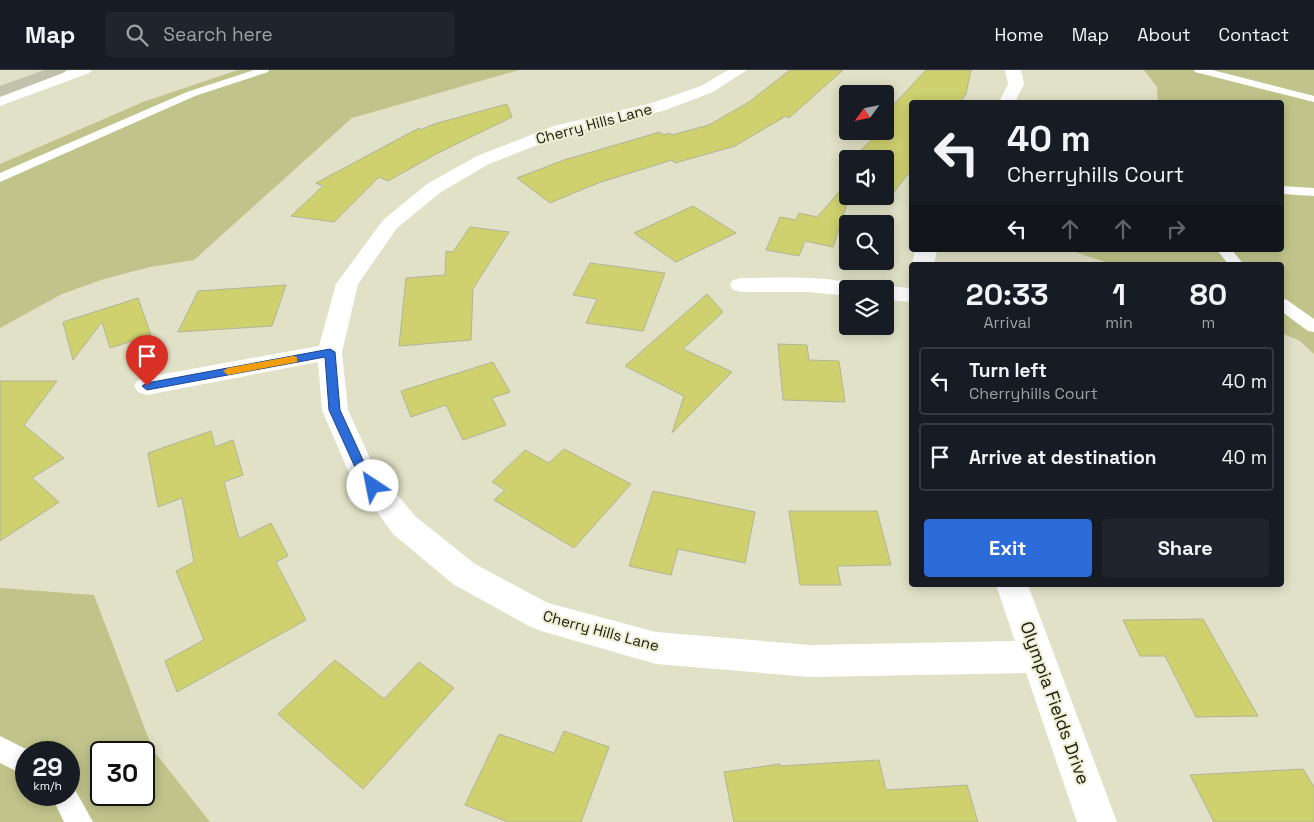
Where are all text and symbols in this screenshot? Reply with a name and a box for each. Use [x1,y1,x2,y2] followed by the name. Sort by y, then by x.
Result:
[105,12,455,57] search box
[25,19,75,50] text: Map
[123,21,151,49] icon: search
[163,22,273,47] text: Search here
[995,23,1044,46] text: Home
[1072,23,1109,46] text: Map
[1137,23,1191,46] text: About
[1219,23,1289,46] text: Contact
[839,85,894,140] north arrow
[839,85,894,335] map controls
[534,99,654,148] street label: Cherry Hills Lane
[1007,117,1091,161] text: 40 m
[924,120,989,185] icon: left
[839,150,894,205] button: sound
[1007,160,1184,188] text: Cherryhills Court
[839,215,894,270] button: search
[1003,215,1031,243] icon: left
[1056,215,1084,243] icon: ahead
[1109,215,1137,243] icon: ahead
[1162,215,1190,243] icon: right
[966,275,1049,314] text: 20:33
[1112,275,1126,314] text: 1
[1190,275,1227,314] text: 80
[839,280,894,335] button: layers
[983,312,1031,333] text: Arrival
[1105,312,1133,333] text: min
[1202,312,1215,333] text: m
[126,335,168,386] pin
[133,342,161,370] icon: arrive
[969,358,1047,383] text: Turn left
[926,367,954,395] icon: left
[1222,369,1267,394] text: 40 m
[969,383,1098,404] text: Cherryhills Court
[926,443,954,471] icon: arrive
[969,445,1157,470] text: Arrive at destination
[1222,445,1267,470] text: 40 m
[346,459,398,511] position arrow
[924,519,1092,577] button: Exit
[1102,519,1269,577] button: Share
[541,606,661,655] street label: Cherry Hills Lane
[1015,618,1096,788] street label: Olympia Fields Drive
[90,741,155,806] speed limit sign: 30
[32,751,63,783] text: 29
[33,778,62,794] text: km/h

